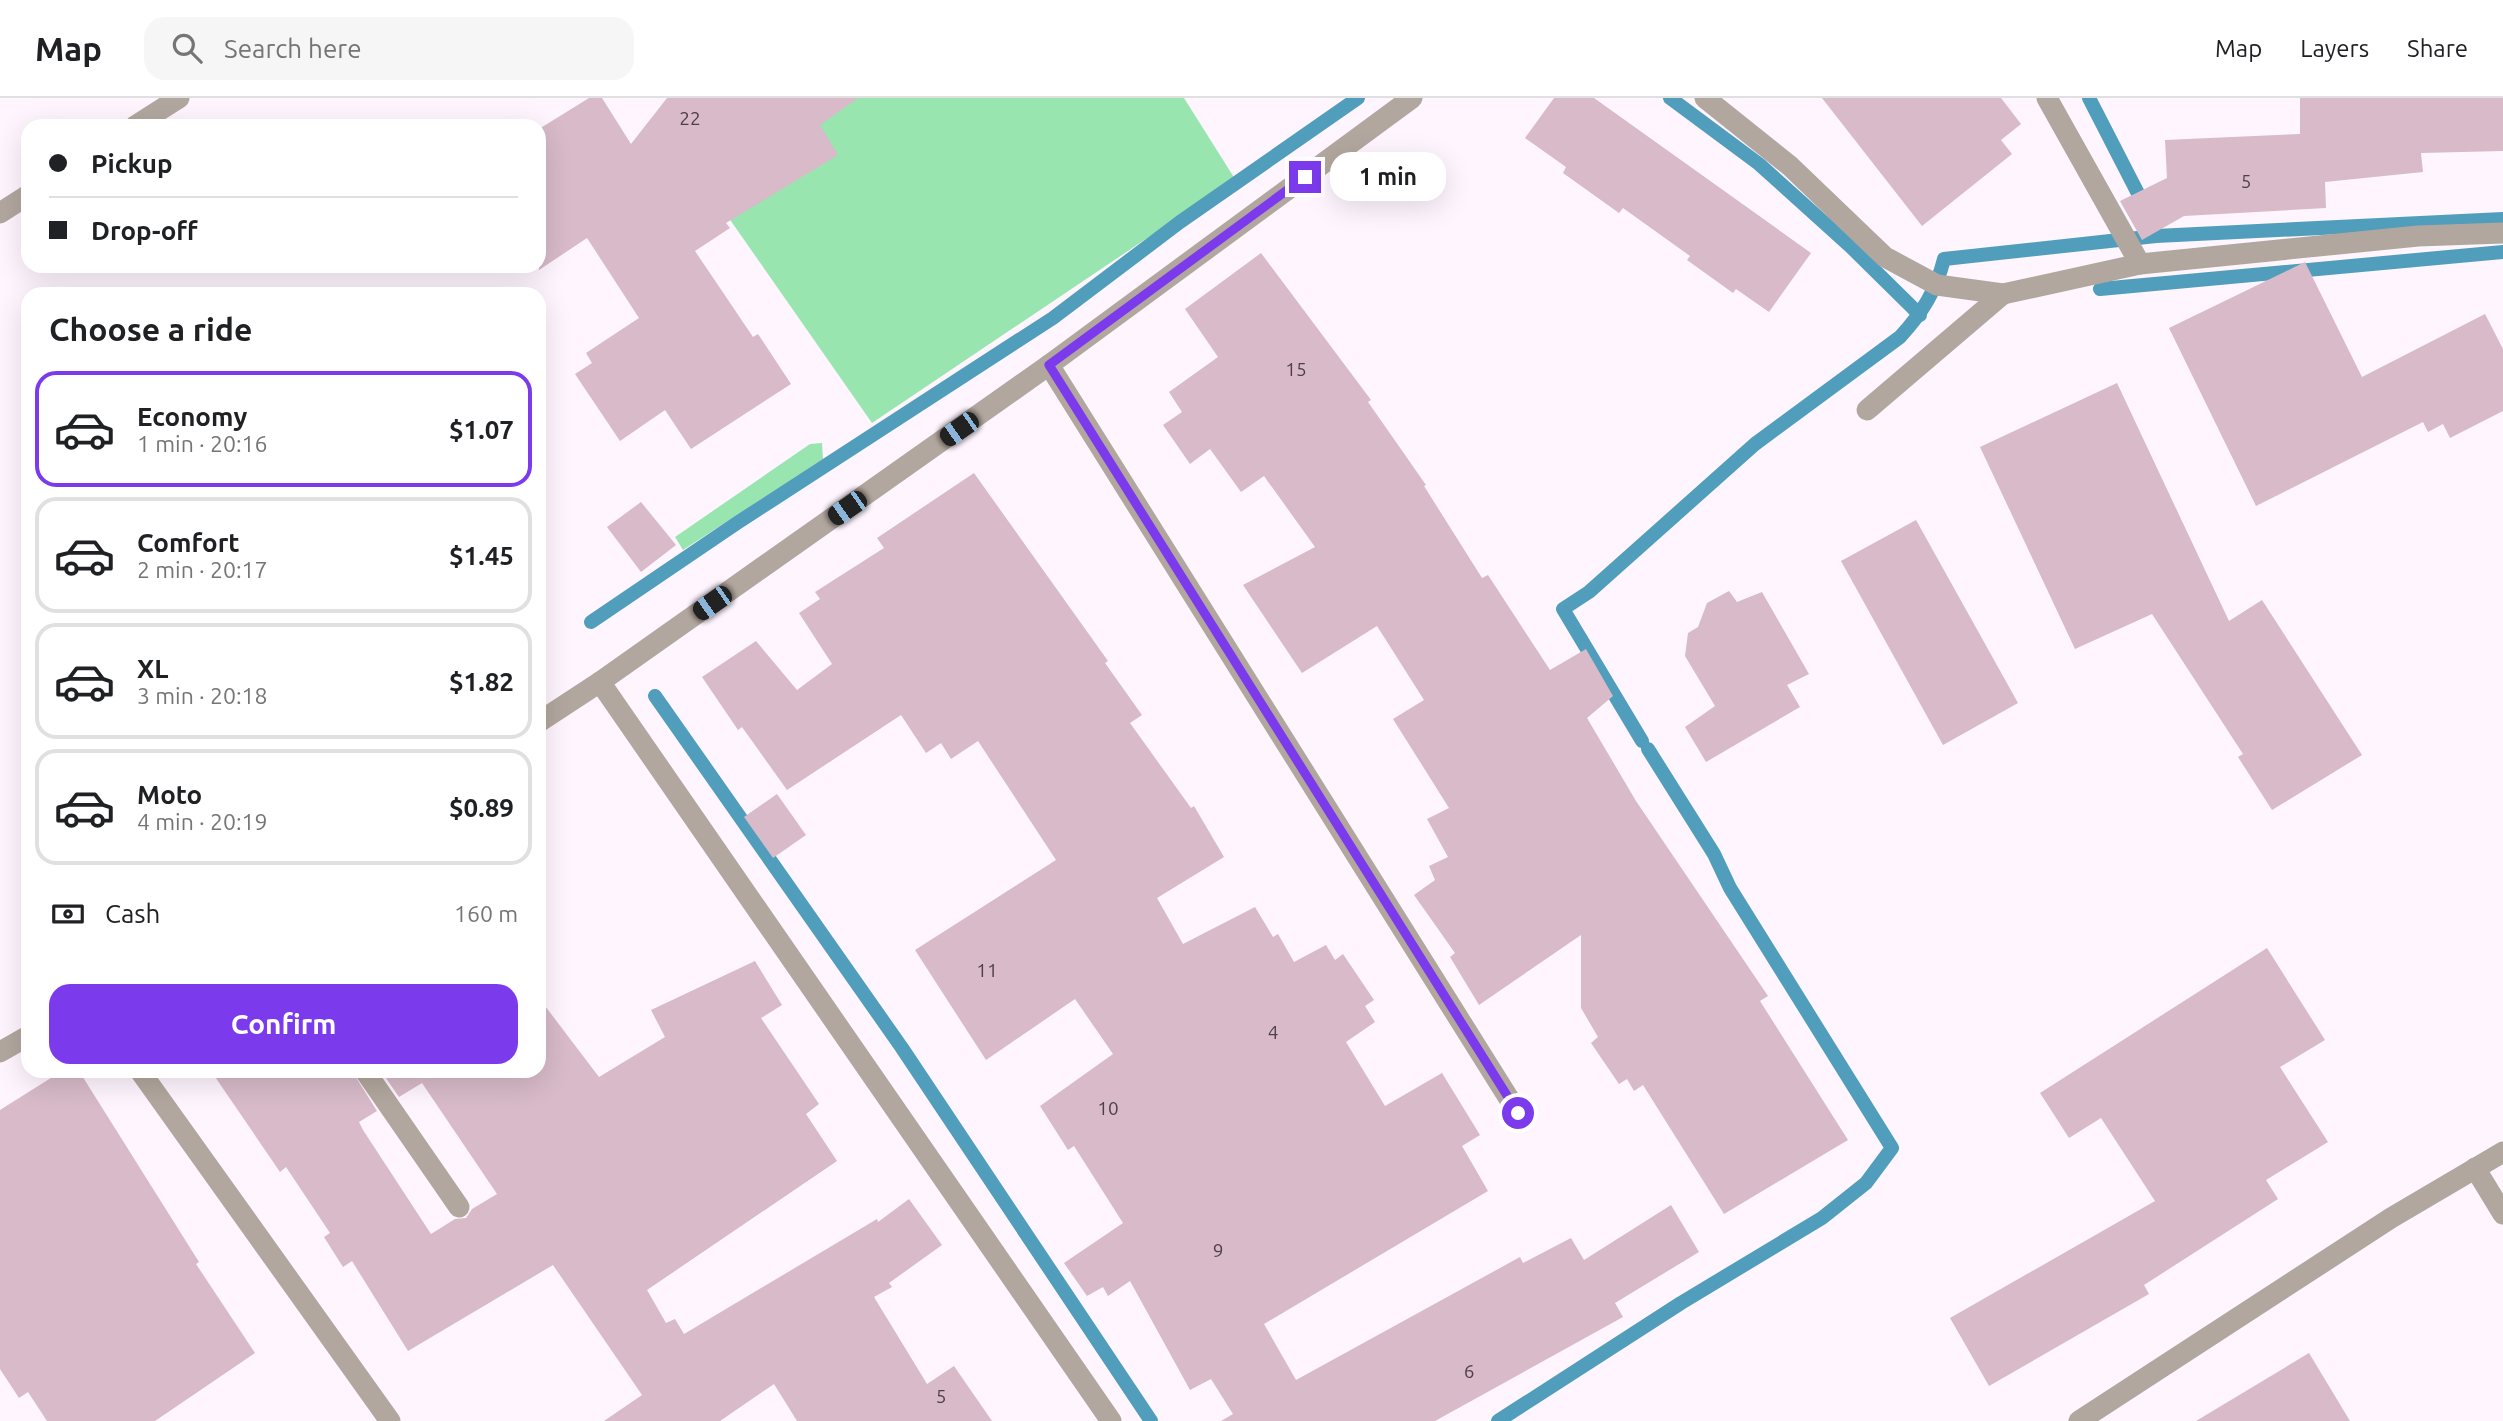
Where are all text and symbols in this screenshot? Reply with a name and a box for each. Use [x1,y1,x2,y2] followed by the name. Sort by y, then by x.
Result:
[144,17,634,80] search box
[168,29,206,67] icon: search
[35,30,102,67] text: Map
[224,34,362,63] text: Search here
[2215,35,2262,62] text: Map
[2300,35,2369,62] text: Layers
[2407,35,2468,62] text: Share
[679,107,701,129] house number: 22
[91,149,173,178] text: Pickup
[1330,153,1445,202] callout: 1 min
[1289,161,1321,193] route end
[1359,164,1417,189] text: 1 min
[2241,170,2251,192] house number: 5
[91,216,198,245] text: Drop-off
[49,311,252,347] text: Choose a ride
[1285,358,1307,380] house number: 15
[53,398,116,461] icon: car
[137,402,247,431] text: Economy
[936,408,983,450] car
[449,415,514,444] text: $1.07
[137,431,268,456] text: 1 min · 20:16
[824,487,871,529] car
[53,524,116,587] icon: car
[137,528,240,557] text: Comfort
[449,541,514,570] text: $1.45
[137,557,268,582] text: 2 min · 20:17
[689,582,736,624] car
[53,650,116,713] icon: car
[137,654,168,683] text: XL
[449,667,514,696] text: $1.82
[137,683,268,708] text: 3 min · 20:18
[53,776,116,839] icon: car
[137,780,202,809] text: Moto
[449,793,514,822] text: $0.89
[137,809,268,834] text: 4 min · 20:19
[49,895,87,933] icon: cash
[105,899,160,928] text: Cash
[454,901,518,926] text: 160 m
[976,959,998,981] house number: 11
[49,984,518,1064] button: Confirm
[1268,1021,1278,1043] house number: 4
[1097,1097,1119,1119] house number: 10
[1502,1097,1534,1129] route start
[1213,1239,1223,1261] house number: 9
[1464,1360,1474,1382] house number: 6
[936,1385,946,1407] house number: 5

